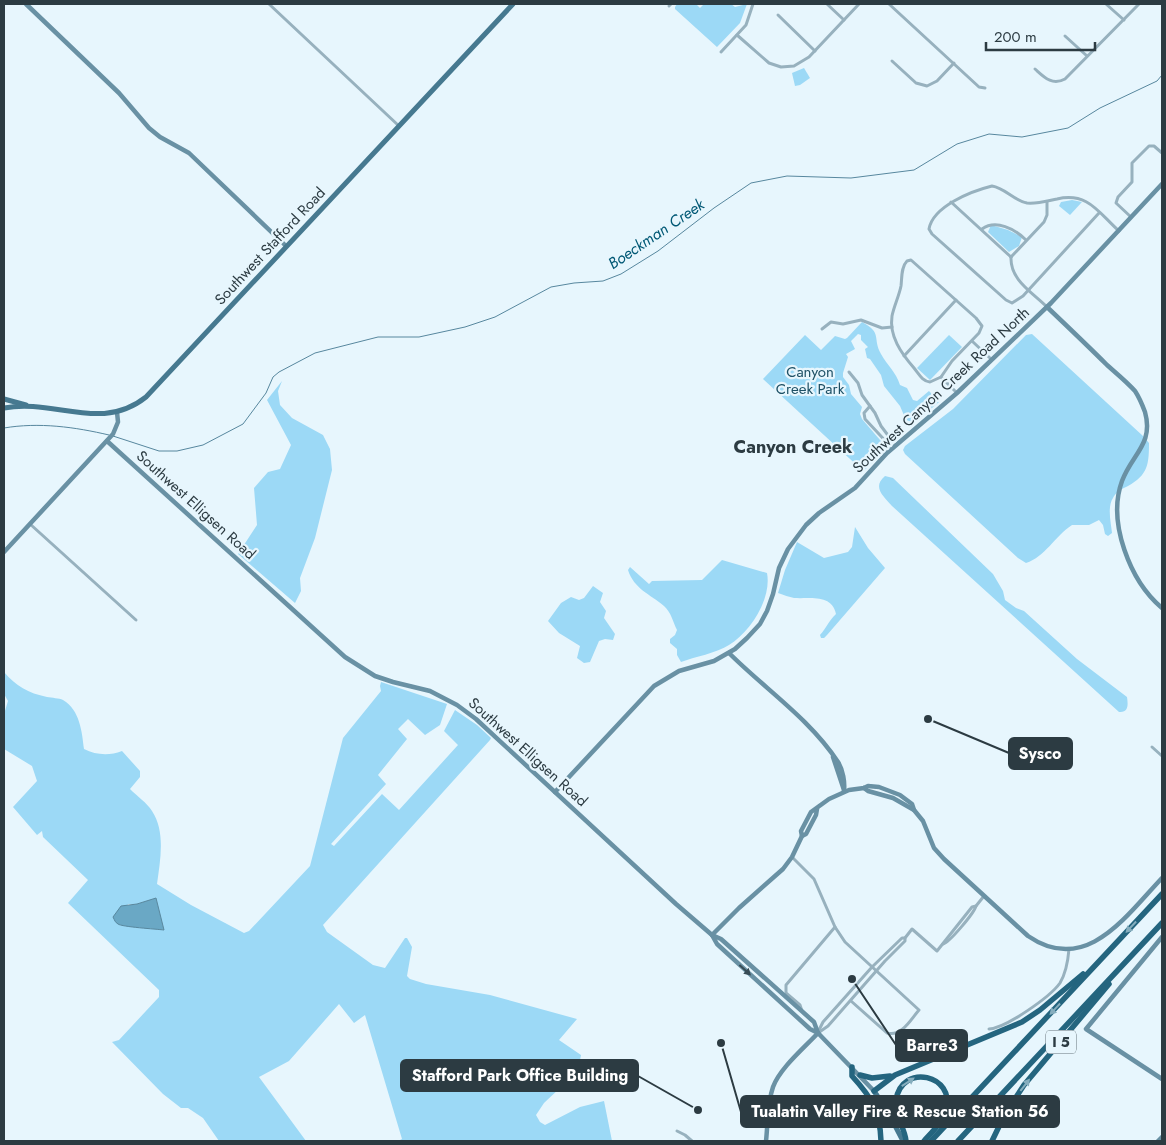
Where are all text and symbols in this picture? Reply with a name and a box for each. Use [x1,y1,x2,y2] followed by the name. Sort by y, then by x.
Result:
[986,20,1095,52] scale bar
[994,26,1037,48] text: 200 m
[209,182,331,310] street label: Southwest Stafford Road
[603,193,710,275] water label: Boeckman Creek
[848,302,1034,478] street label: Southwest Canyon Creek Road North
[776,361,845,400] park label: Canyon Creek Park
[734,434,853,460] district label: Canyon Creek
[132,445,260,565] street label: Southwest Elligsen Road
[464,692,592,812] street label: Southwest Elligsen Road
[1009,738,1072,769] callout: Sysco
[1019,742,1061,765] text: Sysco
[1125,921,1137,933] one-way arrow
[739,964,751,976] one-way arrow
[1049,1002,1061,1014] one-way arrow
[896,1030,967,1061] callout: Barre3
[1046,1030,1076,1054] road number: I 5
[906,1034,958,1057] text: Barre3
[401,1060,638,1091] callout: Stafford Park Office Building
[412,1064,628,1087] text: Stafford Park Office Building
[901,1077,915,1087] one-way arrow
[1020,1078,1031,1091] one-way arrow
[741,1096,1059,1127] callout: Tualatin Valley Fire & Rescue Station 56
[751,1100,1049,1123] text: Tualatin Valley Fire & Rescue Station 56

